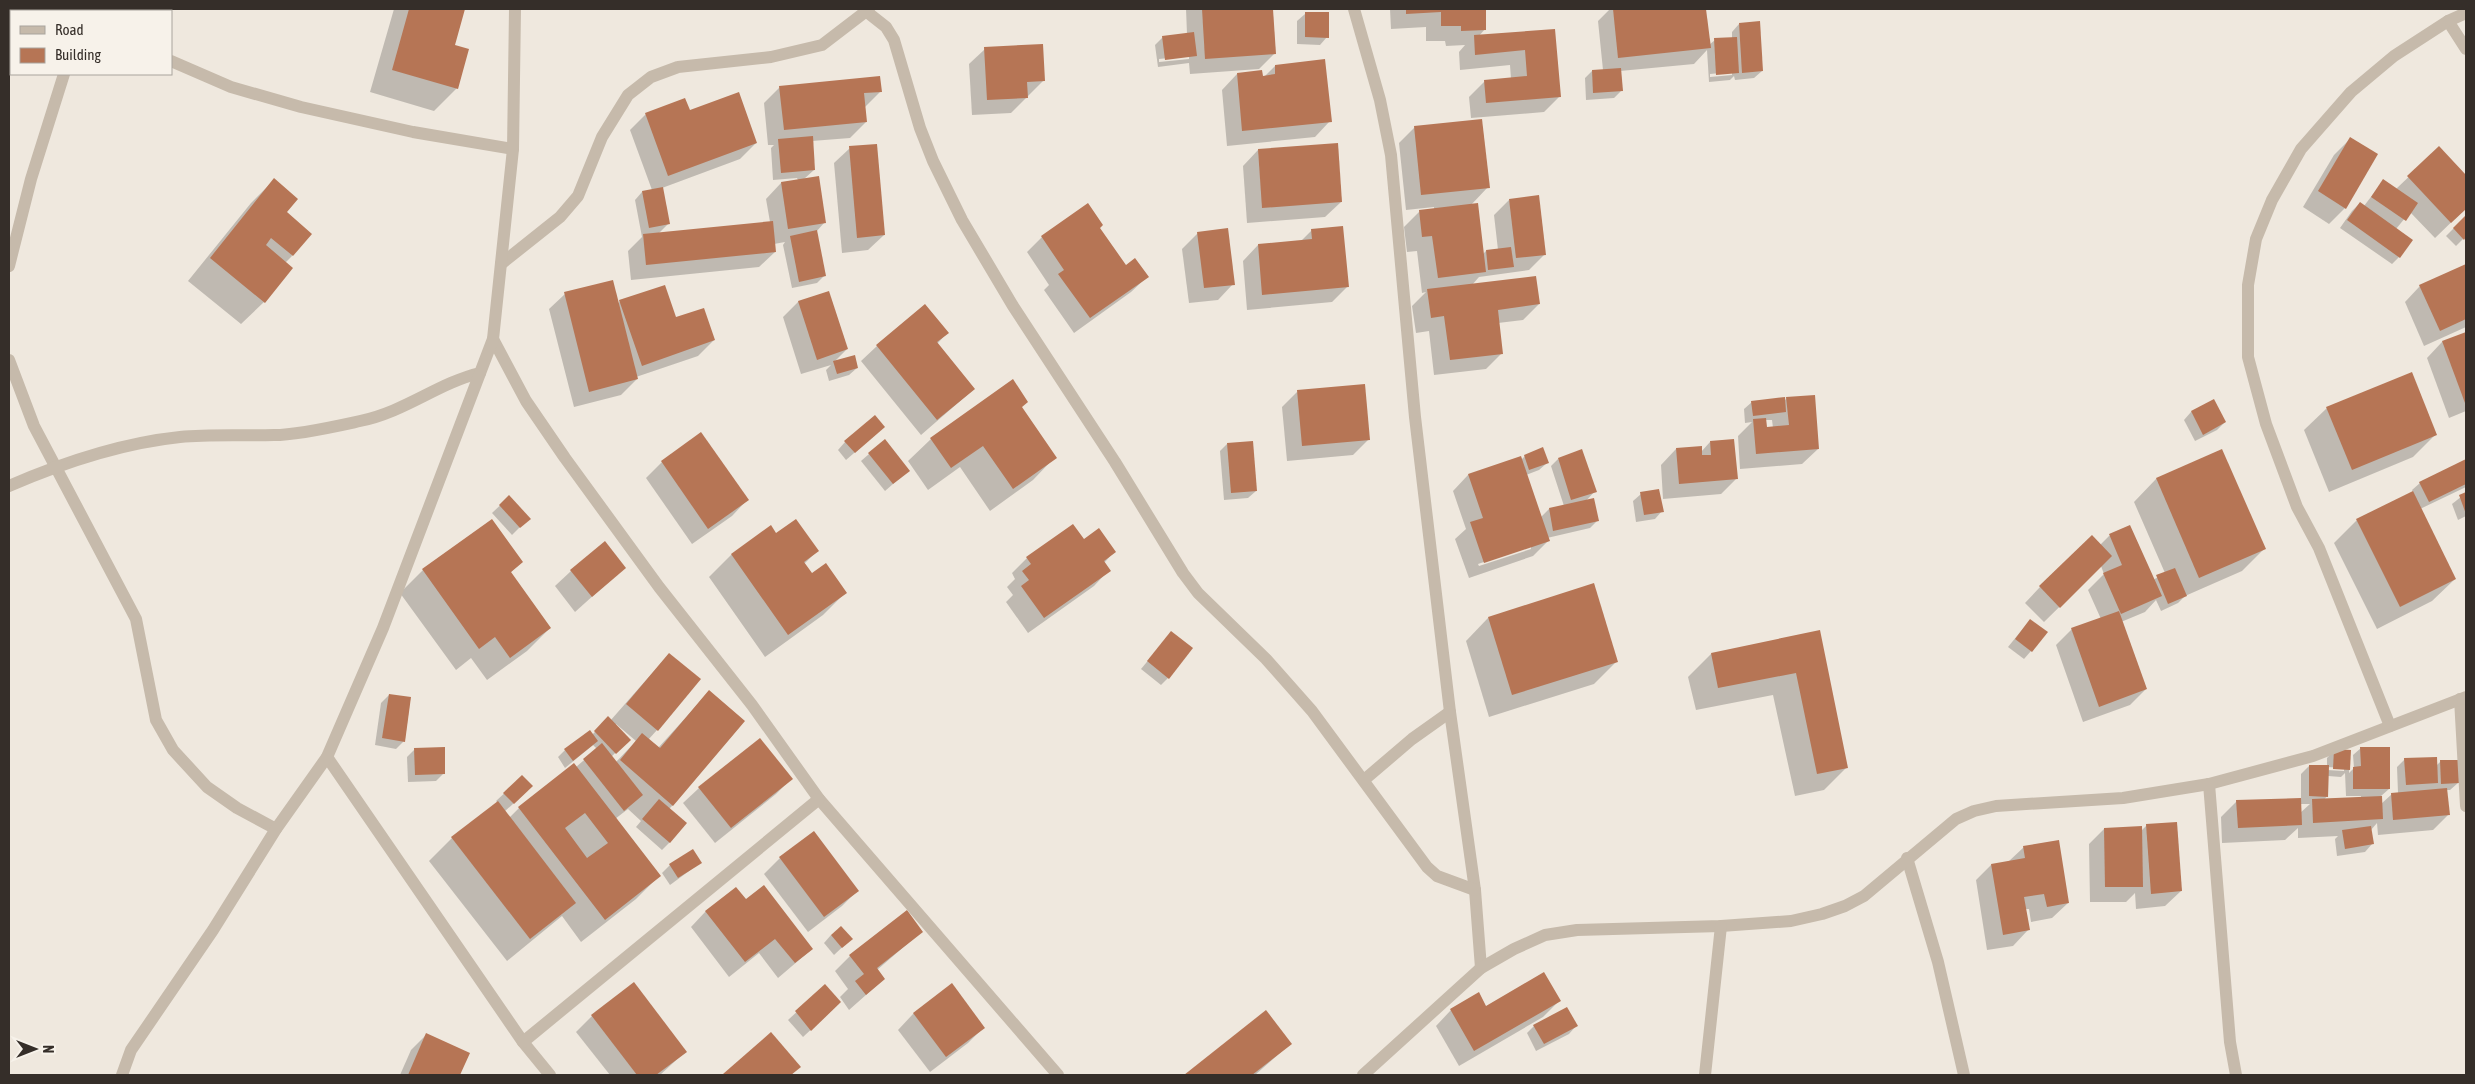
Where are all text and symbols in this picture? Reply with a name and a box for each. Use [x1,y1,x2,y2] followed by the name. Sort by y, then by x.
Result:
[10,10,172,75] legend
[55,21,84,38] text: Road
[55,46,101,63] text: Building
[10,1024,60,1074] north arrow
[40,1045,56,1053] text: N

